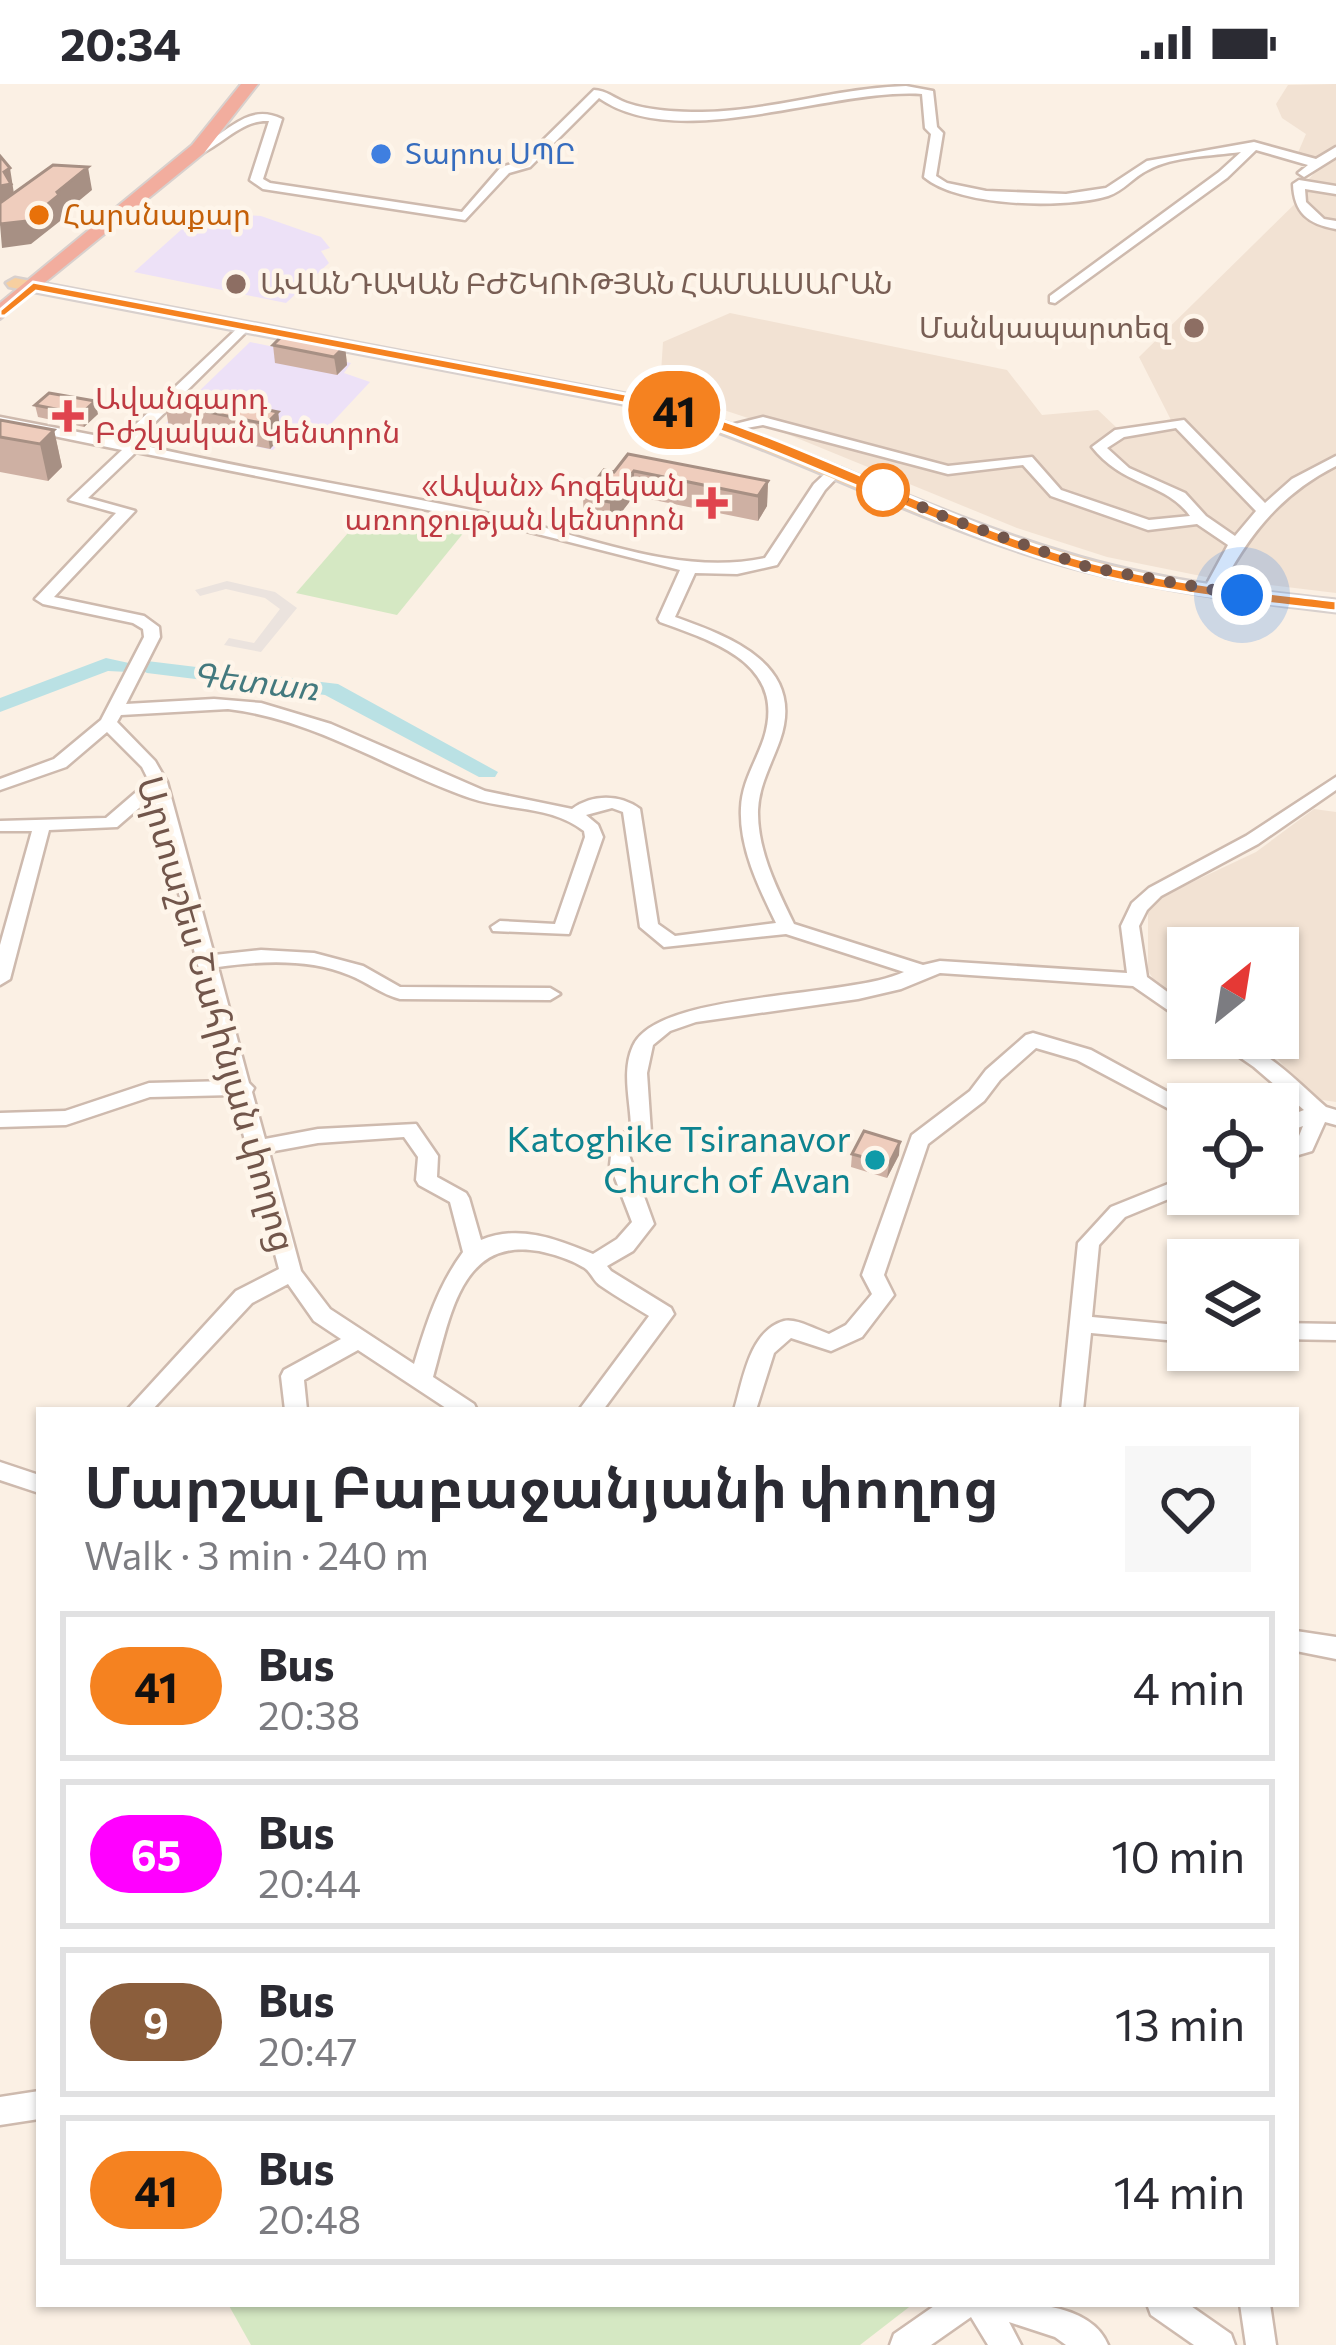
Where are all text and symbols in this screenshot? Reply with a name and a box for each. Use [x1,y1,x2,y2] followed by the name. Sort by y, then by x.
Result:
[60,15,181,70] text: 20:34
[405,133,576,171] place label: Տարոս ՍՊԸ
[368,141,394,167] marker: Տարոս ՍՊԸ
[63,194,251,232] place label: Հարսնաքար
[26,202,52,228] marker: Հարսնաքար
[260,263,893,300] place label: ԱՎԱՆԴԱԿԱՆ ԲԺՇԿՈՒԹՅԱՆ ՀԱՄԱԼՍԱՐԱՆ
[223,271,249,297] marker: ԱՎԱՆԴԱԿԱՆ ԲԺՇԿՈՒԹՅԱՆ ՀԱՄԱԼՍԱՐԱՆ
[919,307,1172,345] place label: Մանկապարտեզ
[1181,315,1207,341] marker: Մանկապարտեզ
[620,371,728,449] line badge: 41
[95,378,400,450] place label: Ավանգարդ Բժշկական Կենտրոն
[652,384,696,436] text: 41
[52,400,84,432] marker: Ավանգարդ Բժշկական Կենտրոն
[345,465,685,537] place label: «Ավան» հոգեկան առողջության կենտրոն
[858,465,908,515] unlabelled marker
[696,487,728,519] marker: «Ավան» հոգեկան առողջության կենտրոն
[1212,565,1272,625] your location
[190,651,321,708] water label: Գետառ
[129,771,308,1257] street label: Արտաշես Շահինյան փողոց
[1167,927,1299,1059] north arrow
[1167,927,1299,1371] map controls
[1167,1083,1299,1215] button: locate
[506,1115,851,1200] place label: Katoghike Tsiranavor Church of Avan
[862,1147,888,1173] marker: Katoghike Tsiranavor Church of Avan
[1167,1239,1299,1371] button: layers
[1125,1446,1251,1572] button: heart
[84,1450,999,1520] text: Մարշալ Բաբաջանյանի փողոց
[84,1530,429,1578] text: Walk · 3 min · 240 m
[258,1635,334,1690] text: Bus
[1133,1659,1245,1714] text: 4 min
[134,1660,178,1712] text: 41
[258,1690,360,1738] text: 20:38
[258,1803,334,1858] text: Bus
[1111,1827,1245,1882] text: 10 min
[131,1828,181,1880] text: 65
[258,1858,361,1906] text: 20:44
[258,1971,334,2026] text: Bus
[1115,1995,1245,2050] text: 13 min
[143,1996,169,2048] text: 9
[258,2026,357,2074] text: 20:47
[258,2139,334,2194] text: Bus
[1114,2163,1245,2218] text: 14 min
[134,2164,178,2216] text: 41
[258,2194,361,2242] text: 20:48

